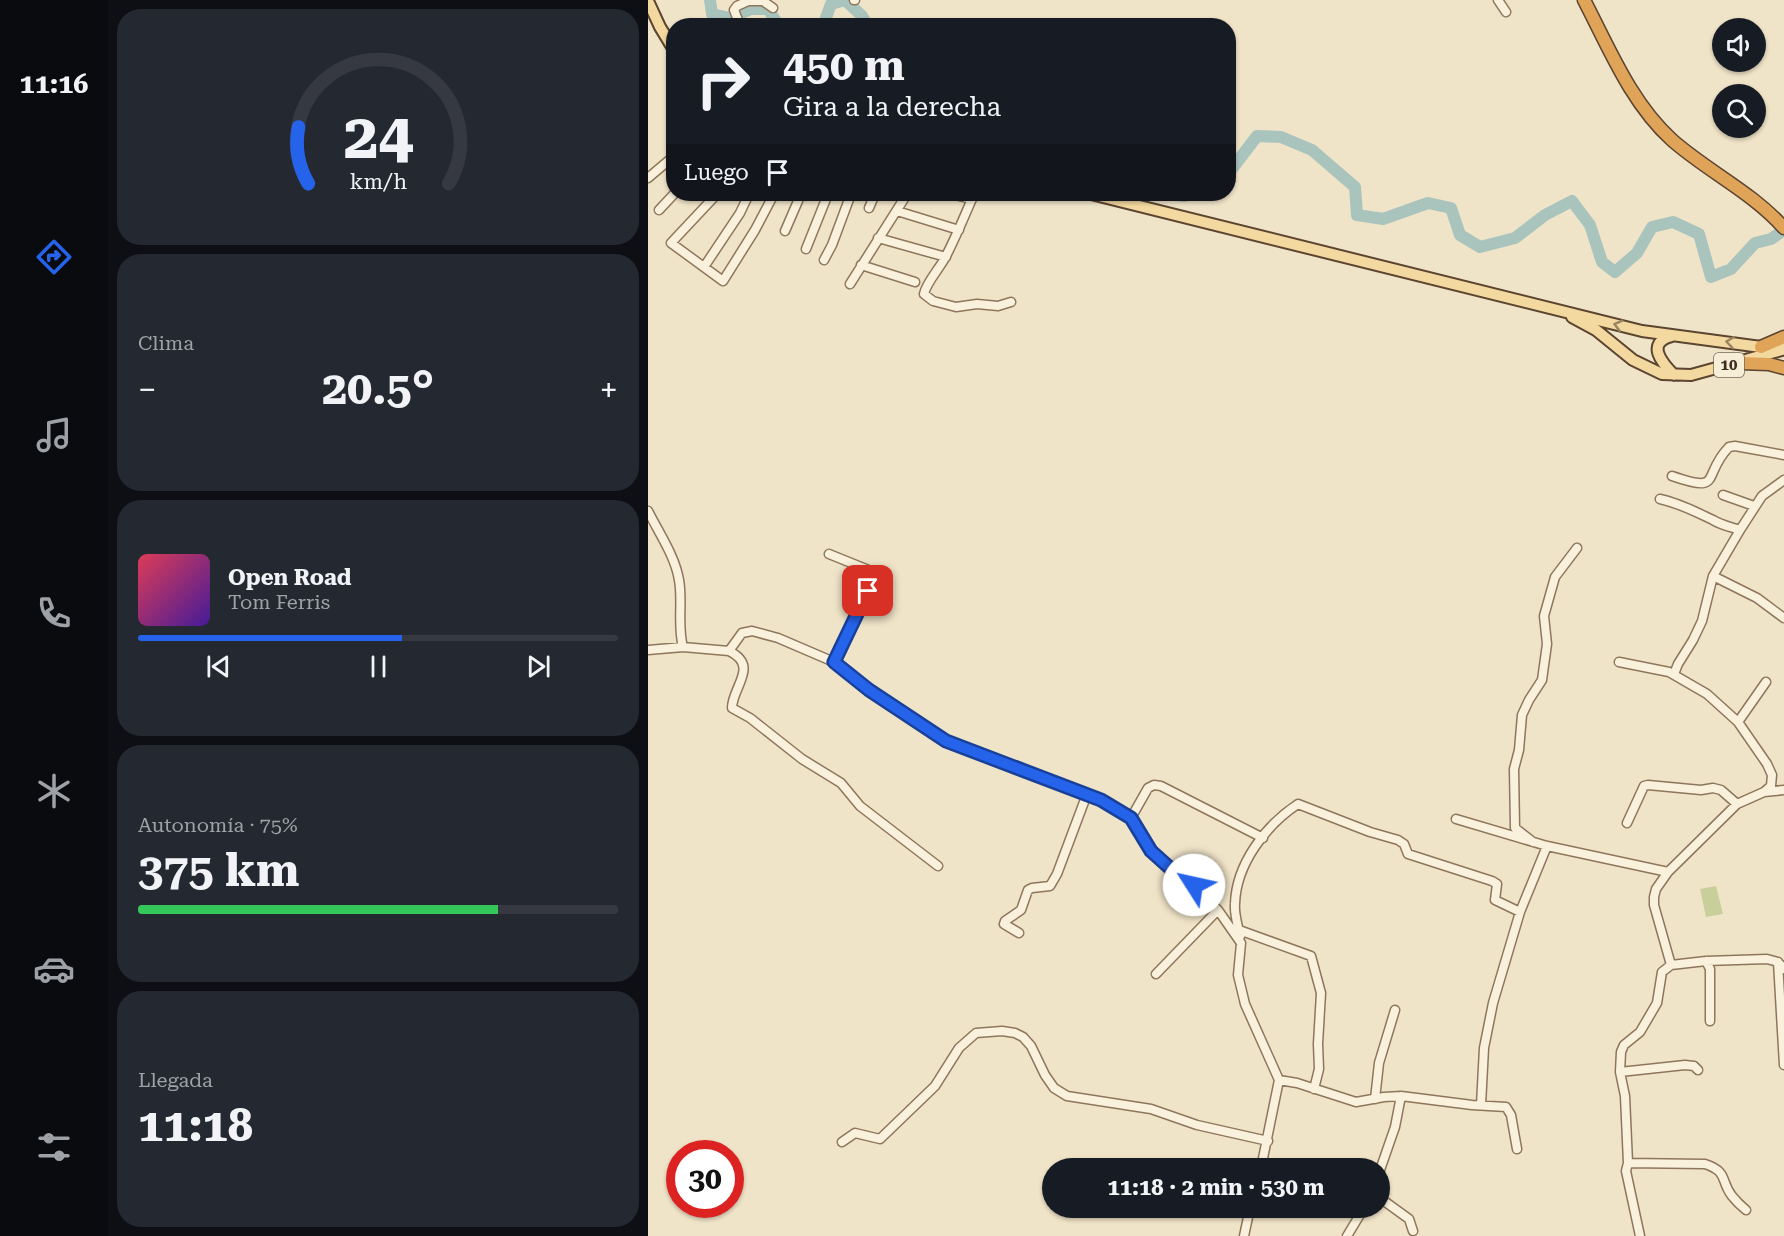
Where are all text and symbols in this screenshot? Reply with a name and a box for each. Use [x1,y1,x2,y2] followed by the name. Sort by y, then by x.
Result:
[1712,18,1766,138] map controls
[1712,18,1766,72] button: sound
[783,41,905,90] text: 450 m
[684,42,762,120] icon: right
[20,68,88,100] text: 11:16
[1712,84,1766,138] button: search
[783,91,1001,123] text: Gira a la derecha
[343,100,413,173] text: 24
[761,156,794,189] icon: arrive
[684,160,749,185] text: Luego
[349,170,407,195] text: km/h
[33,236,75,278] icon: directions
[1613,319,1623,332] one-way arrow
[138,331,194,355] text: Clima
[1725,337,1734,349] one-way arrow
[1714,353,1744,377] road number: 10
[322,362,434,415] text: 20.5°
[138,370,156,409] text: −
[600,370,618,409] text: +
[33,414,75,456] icon: music
[228,565,351,590] text: Open Road
[842,565,893,616] pin
[851,574,884,607] icon: arrive
[228,590,330,614] text: Tom Ferris
[33,592,75,634] icon: phone
[202,650,235,683] icon: previous
[362,650,395,683] icon: pause
[522,650,555,683] icon: next
[33,770,75,812] icon: climate
[138,813,298,837] text: Autonomía · 75%
[138,844,299,897] text: 375 km
[1162,853,1226,917] position arrow
[33,948,75,990] icon: car
[138,1068,213,1092] text: Llegada
[138,1099,253,1152] text: 11:18
[33,1126,75,1168] icon: filters
[666,1140,744,1218] speed limit sign: 30
[1107,1175,1325,1200] text: 11:18 · 2 min · 530 m

